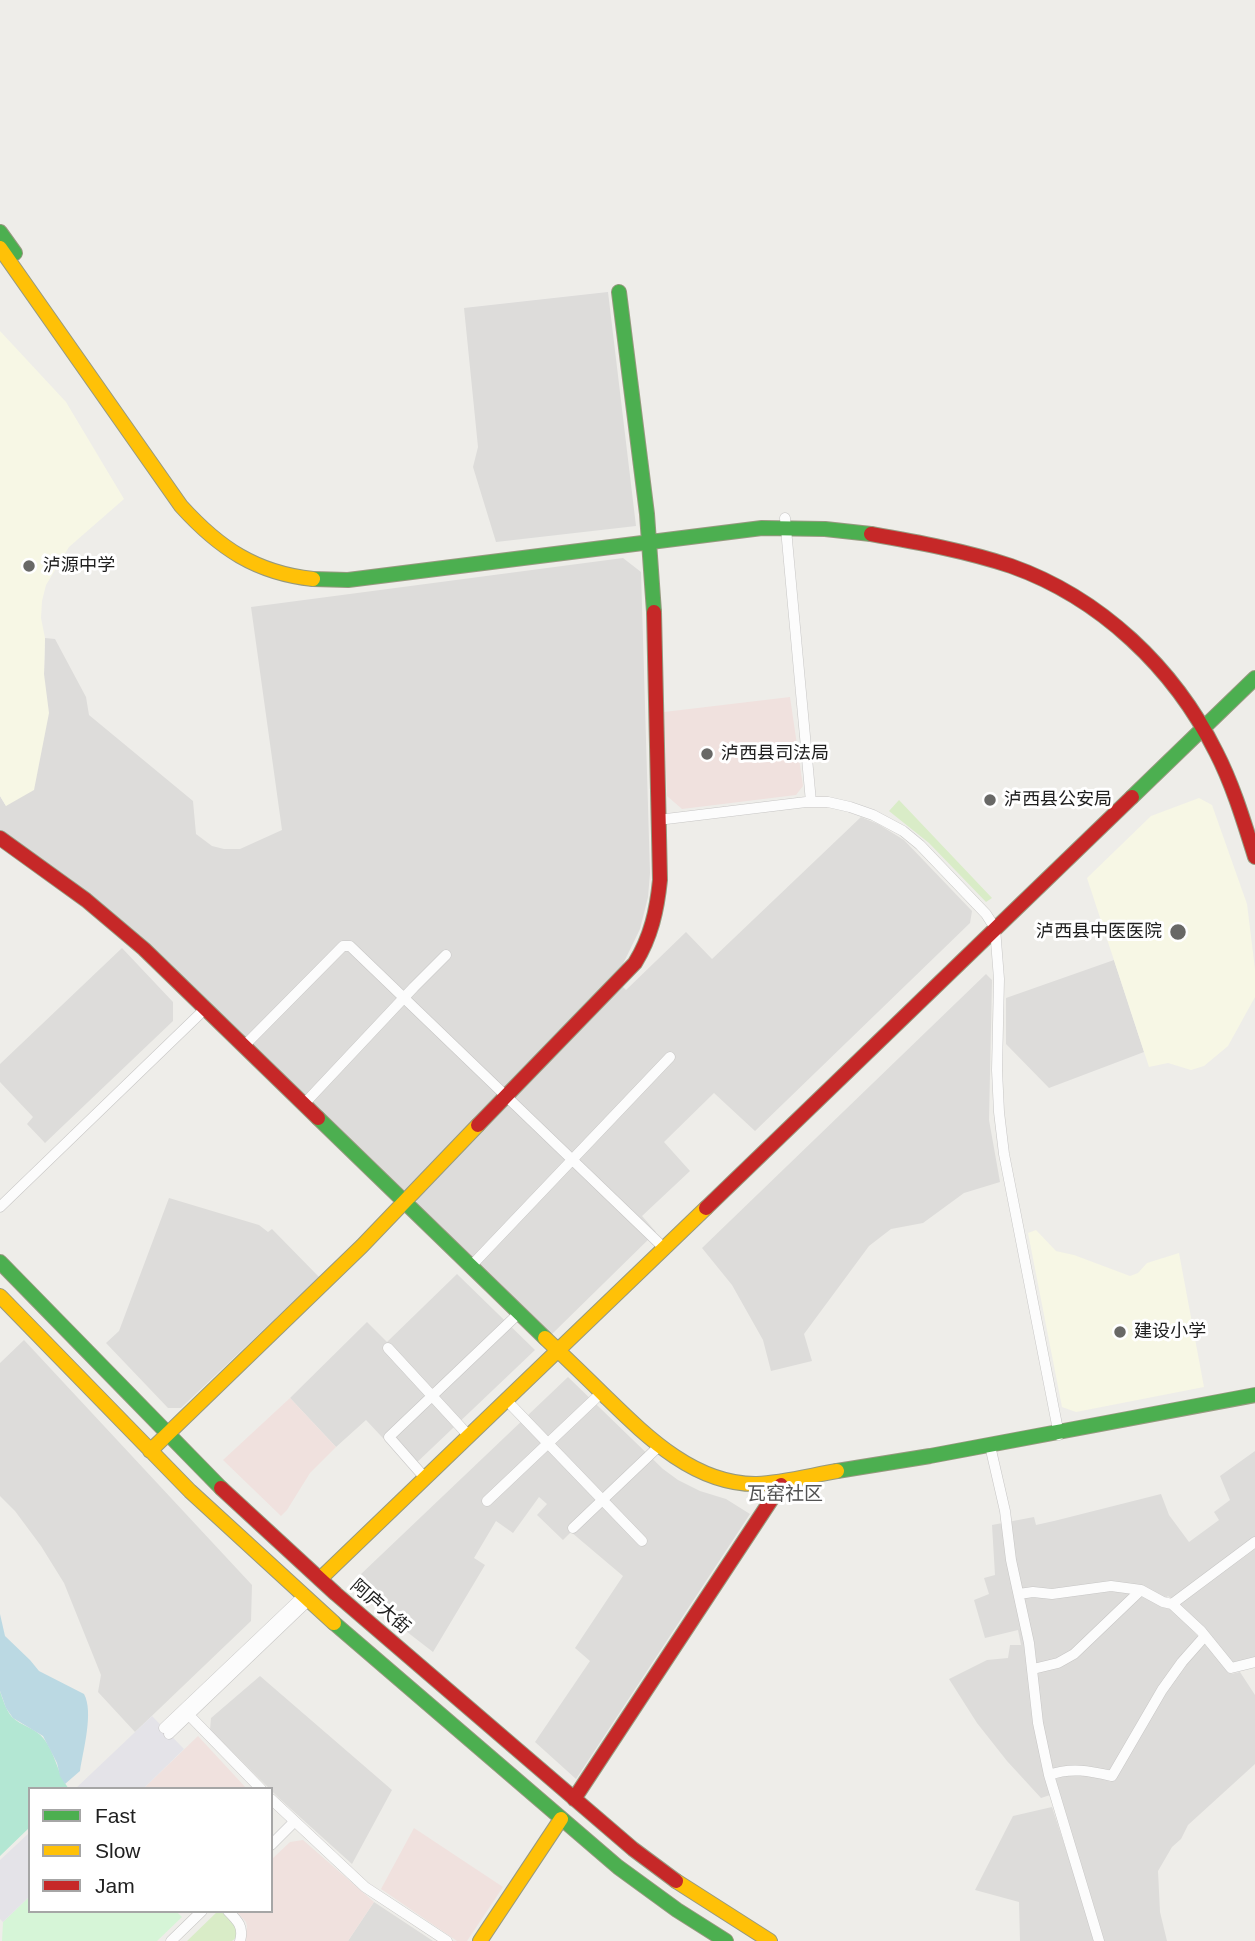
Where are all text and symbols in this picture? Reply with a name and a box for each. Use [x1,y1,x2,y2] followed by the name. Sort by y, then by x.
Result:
[43,555,115,577] place label: 泸源中学
[21,558,37,574] marker: 泸源中学
[721,743,829,765] place label: 泸西县司法局
[699,746,715,762] marker: 泸西县司法局
[1004,789,1112,811] place label: 泸西县公安局
[982,792,998,808] marker: 泸西县公安局
[1036,921,1162,943] place label: 泸西县中医医院
[1168,922,1188,942] marker: 泸西县中医医院
[1134,1321,1206,1343] place label: 建设小学
[1112,1324,1128,1340] marker: 建设小学
[747,1484,823,1506] district label: 瓦窑社区
[346,1575,414,1639] street label: 阿庐大街
[28,1787,273,1913] legend
[95,1804,136,1827] text: Fast
[95,1839,141,1862] text: Slow
[95,1874,135,1897] text: Jam

